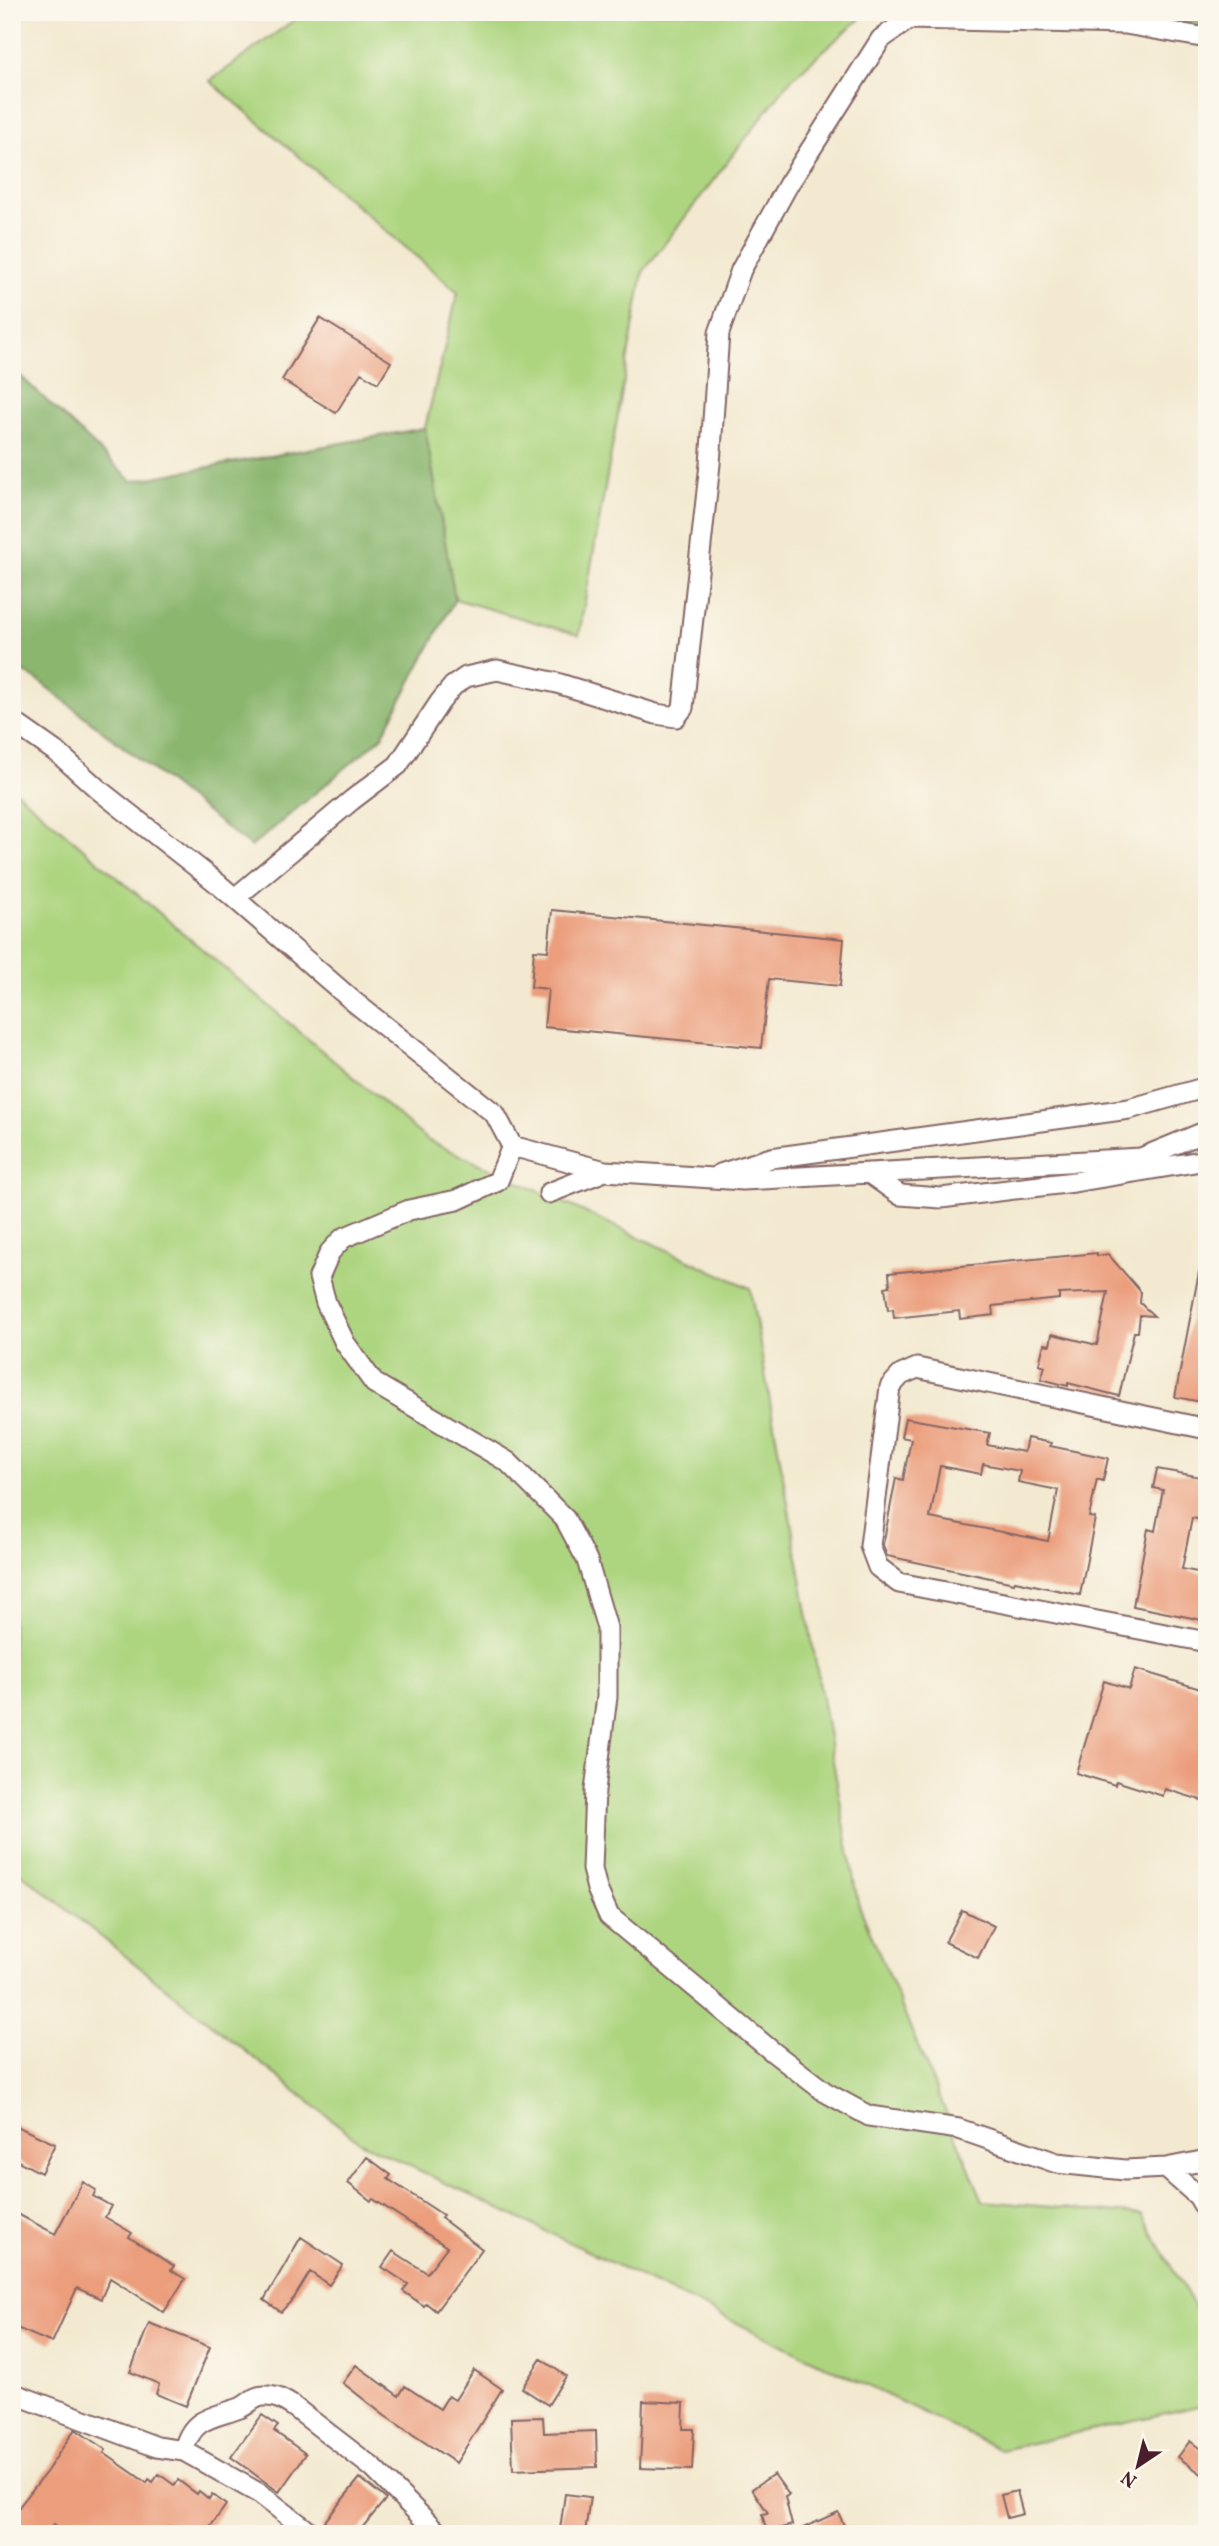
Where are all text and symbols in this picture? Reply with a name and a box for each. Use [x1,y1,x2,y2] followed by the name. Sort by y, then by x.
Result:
[1104,2430,1174,2500] north arrow
[1116,2464,1143,2493] text: N

